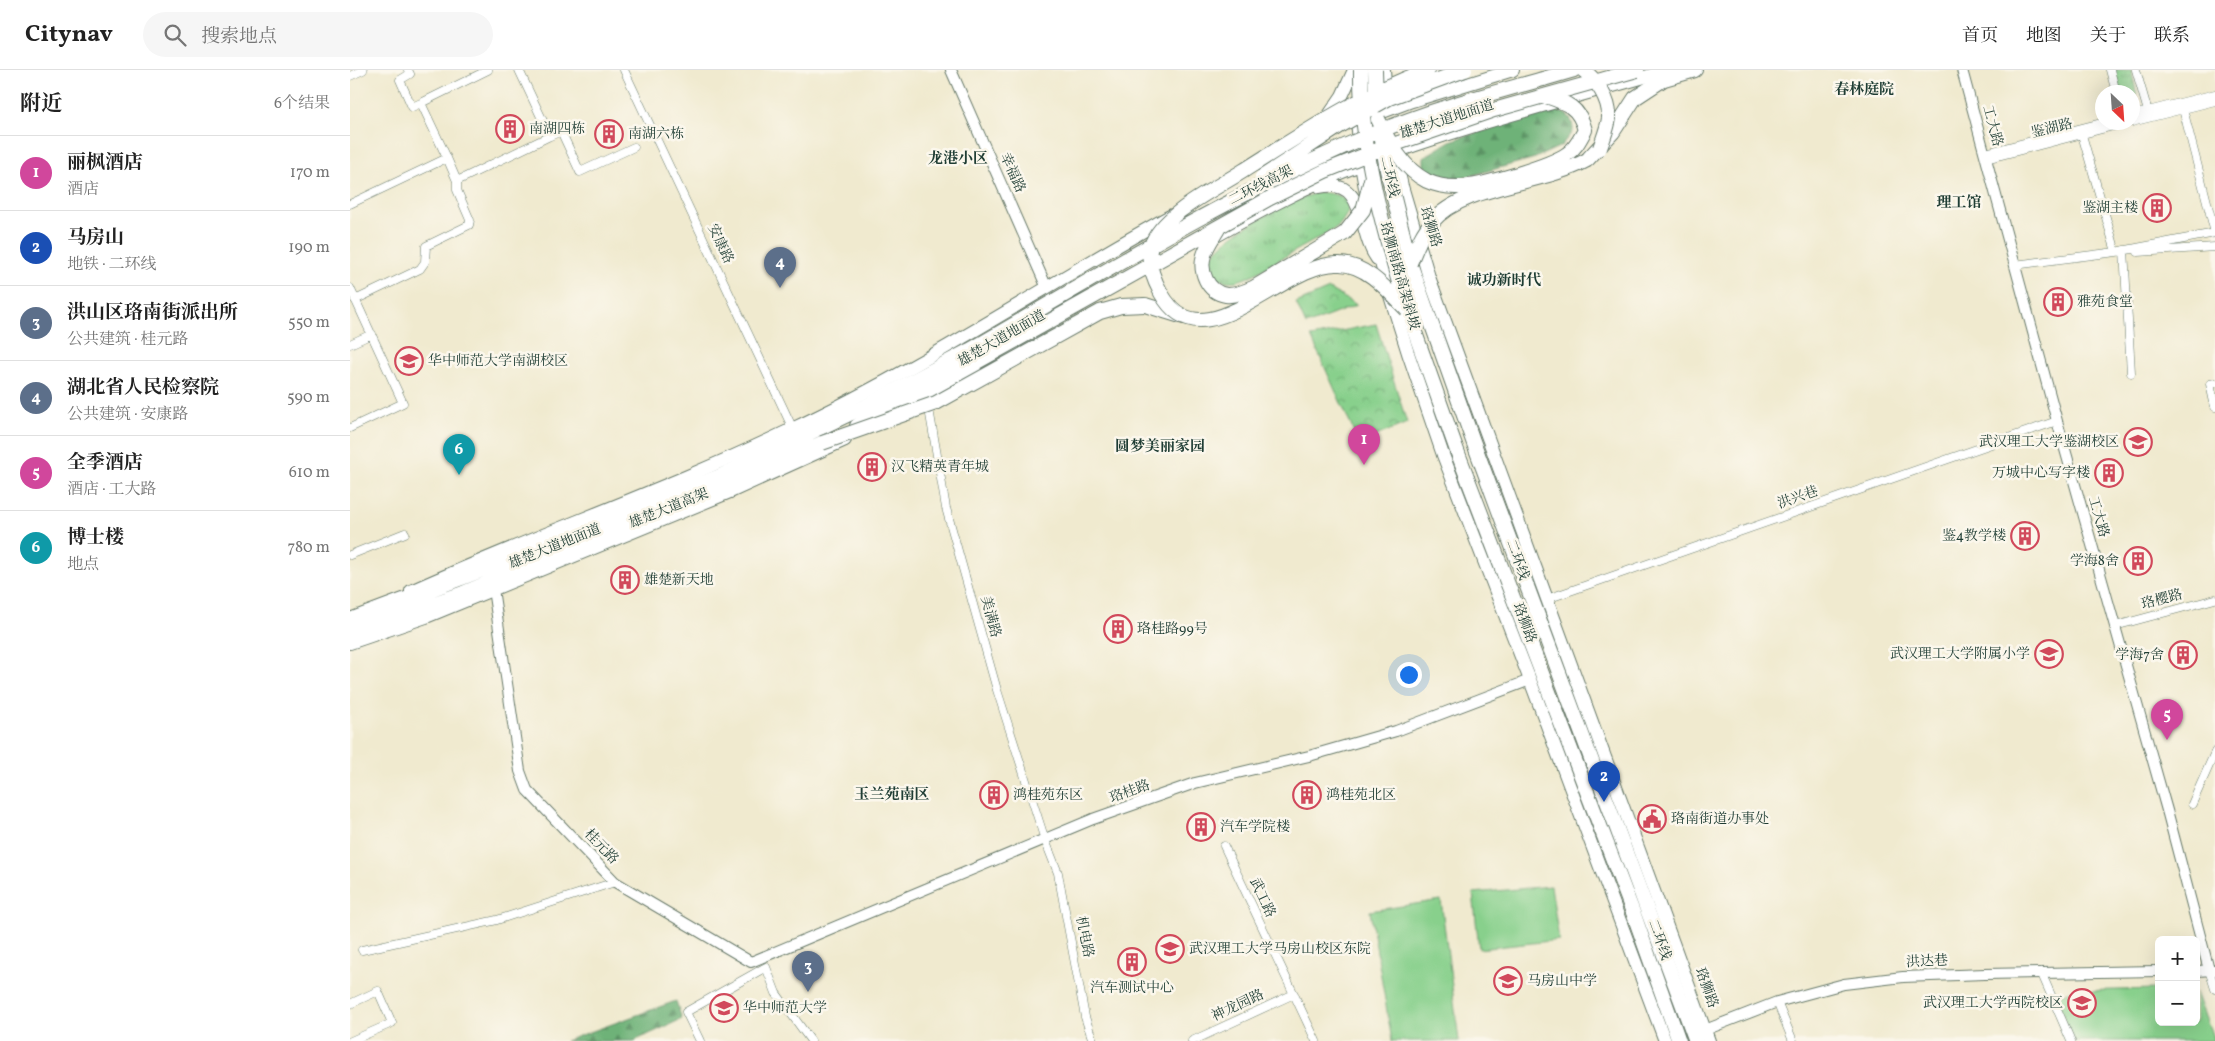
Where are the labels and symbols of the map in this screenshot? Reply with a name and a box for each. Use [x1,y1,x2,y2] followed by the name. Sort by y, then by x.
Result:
[1834,80,1894,101] district label: 春林庭院
[2095,85,2140,130] north arrow
[1397,96,1497,144] street label: 雄楚大道地面道
[1977,103,2007,149] street label: 工大路
[495,114,525,144] building icon: 南湖四栋
[2029,115,2075,143] street label: 鉴湖路
[594,119,624,149] building icon: 南湖六栋
[529,120,585,139] place label: 南湖四栋
[628,125,684,144] place label: 南湖六栋
[928,149,988,170] district label: 龙港小区
[995,150,1029,196] street label: 幸福路
[1375,154,1403,200] street label: 二环线
[1226,162,1296,210] street label: 二环线高架
[1936,193,1982,214] district label: 理工馆
[2142,193,2172,223] building icon: 鉴湖主楼
[2082,199,2138,218] place label: 鉴湖主楼
[1415,204,1445,250] street label: 珞狮路
[1374,220,1424,332] street label: 珞狮南路高架斜坡
[703,221,737,267] street label: 安康路
[764,247,796,288] pin: 4
[1466,271,1542,292] district label: 诚功新时代
[2043,287,2073,317] building icon: 雅苑食堂
[2077,293,2133,312] place label: 雅苑食堂
[955,306,1049,372] street label: 雄楚大道地面道
[394,346,424,376] school or university icon: 华中师范大学南湖校区
[428,352,568,371] place label: 华中师范大学南湖校区
[1348,424,1380,465] pin: 1
[2123,427,2153,457] school or university icon: 武汉理工大学鉴湖校区
[1979,433,2119,452] place label: 武汉理工大学鉴湖校区
[443,434,475,475] pin: 6
[1115,437,1205,458] district label: 圆梦美丽家园
[857,452,887,482] building icon: 汉飞精英青年城
[891,458,989,477] place label: 汉飞精英青年城
[2094,458,2124,488] building icon: 万城中心写字楼
[1992,464,2090,483] place label: 万城中心写字楼
[1775,482,1821,514] street label: 洪兴巷
[626,484,712,534] street label: 雄楚大道高架
[2083,494,2113,540] street label: 工大路
[506,520,604,574] street label: 雄楚大道地面道
[2010,521,2040,551] building icon: 鉴4教学楼
[1942,527,2006,546] place label: 鉴4教学楼
[1501,537,1533,583] street label: 二环线
[2123,546,2153,576] building icon: 学海8舍
[2070,552,2119,571] place label: 学海8舍
[610,565,640,595] building icon: 雄楚新天地
[644,571,714,590] place label: 雄楚新天地
[2139,585,2185,615] street label: 珞樱路
[975,594,1005,640] street label: 美满路
[1508,600,1540,646] street label: 珞狮路
[1103,614,1133,644] building icon: 珞桂路99号
[1137,620,1208,639] place label: 珞桂路99号
[2034,639,2064,669] school or university icon: 武汉理工大学附属小学
[2168,640,2198,670] building icon: 学海7舍
[1890,645,2030,664] place label: 武汉理工大学附属小学
[2115,646,2164,665] place label: 学海7舍
[1396,662,1422,688] your location
[2151,699,2183,740] pin: 5
[1588,761,1620,802] pin: 2
[1107,776,1153,808] street label: 珞桂路
[979,780,1009,810] building icon: 鸿桂苑东区
[1292,780,1322,810] building icon: 鸿桂苑北区
[854,785,930,806] district label: 玉兰苑南区
[1013,786,1083,805] place label: 鸿桂苑东区
[1326,786,1396,805] place label: 鸿桂苑北区
[1637,804,1667,834] public building icon: 珞南街道办事处
[1671,810,1769,829] place label: 珞南街道办事处
[1186,812,1216,842] building icon: 汽车学院楼
[1220,818,1290,837] place label: 汽车学院楼
[580,825,622,869] street label: 桂元路
[1245,875,1279,921] street label: 武工路
[1071,915,1097,959] street label: 机电路
[1643,917,1675,963] street label: 二环线
[1155,934,1185,964] school or university icon: 武汉理工大学马房山校区东院
[1189,940,1371,959] place label: 武汉理工大学马房山校区东院
[1117,947,1147,977] building icon: 汽车测试中心
[792,951,824,992] pin: 3
[1906,951,1948,973] street label: 洪达巷
[1690,965,1722,1011] street label: 珞狮路
[1493,966,1523,996] school or university icon: 马房山中学
[1527,972,1597,991] place label: 马房山中学
[1090,979,1174,998] place label: 汽车测试中心
[1209,986,1267,1026] street label: 神龙园路
[2067,988,2097,1018] school or university icon: 武汉理工大学西院校区
[709,993,739,1023] school or university icon: 华中师范大学
[1923,994,2063,1013] place label: 武汉理工大学西院校区
[743,999,827,1018] place label: 华中师范大学

